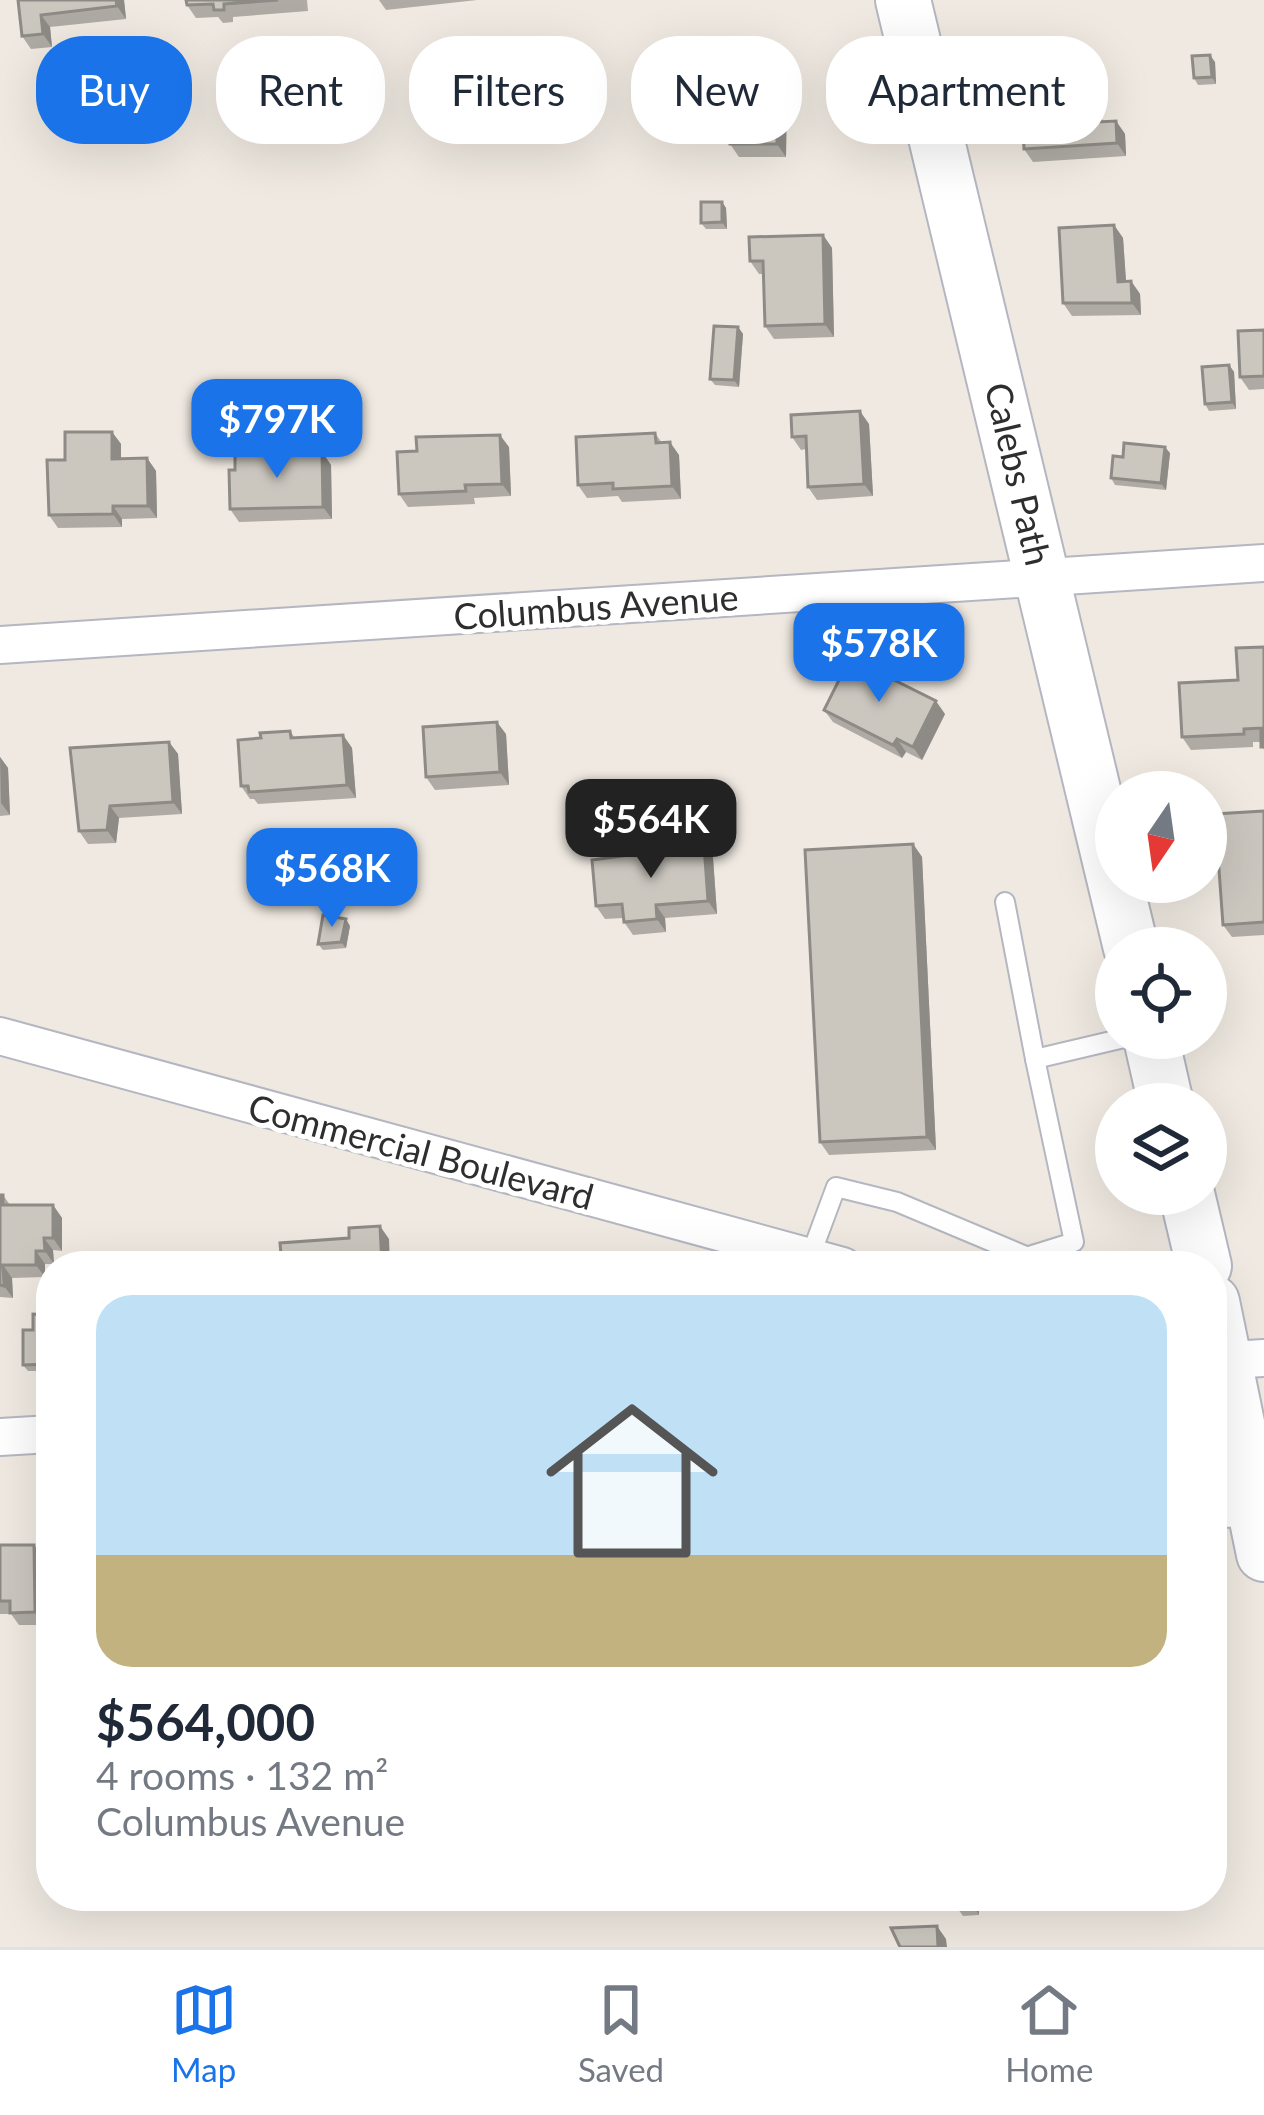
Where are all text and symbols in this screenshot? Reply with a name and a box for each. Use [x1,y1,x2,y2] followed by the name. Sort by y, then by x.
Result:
[36,36,192,144] chip: Buy
[216,36,385,144] chip: Rent
[409,36,607,144] chip: Filters
[631,36,802,144] chip: New
[826,36,1108,144] chip: Apartment
[977,378,1061,569] street label: Calebs Path
[193,379,361,481] pin: $797K
[218,395,336,441] text: $797K
[452,574,740,638] street label: Columbus Avenue
[795,603,963,705] pin: $578K
[820,619,938,665] text: $578K
[1095,771,1227,903] north arrow
[1095,771,1227,1215] map controls
[567,779,735,881] pin: $564K
[592,795,710,841] text: $564K
[248,828,416,930] pin: $568K
[273,844,391,890] text: $568K
[1095,927,1227,1059] button: locate
[1095,1083,1227,1215] button: layers
[244,1084,599,1218] street label: Commercial Boulevard
[524,1373,740,1589] icon: home
[96,1691,315,1752] text: $564,000
[96,1752,388,1798] text: 4 rooms · 132 m²
[96,1798,405,1844] text: Columbus Avenue
[171,1977,237,2089] tab: Map
[578,1977,664,2089] tab: Saved
[1005,1977,1093,2089] tab: Home

